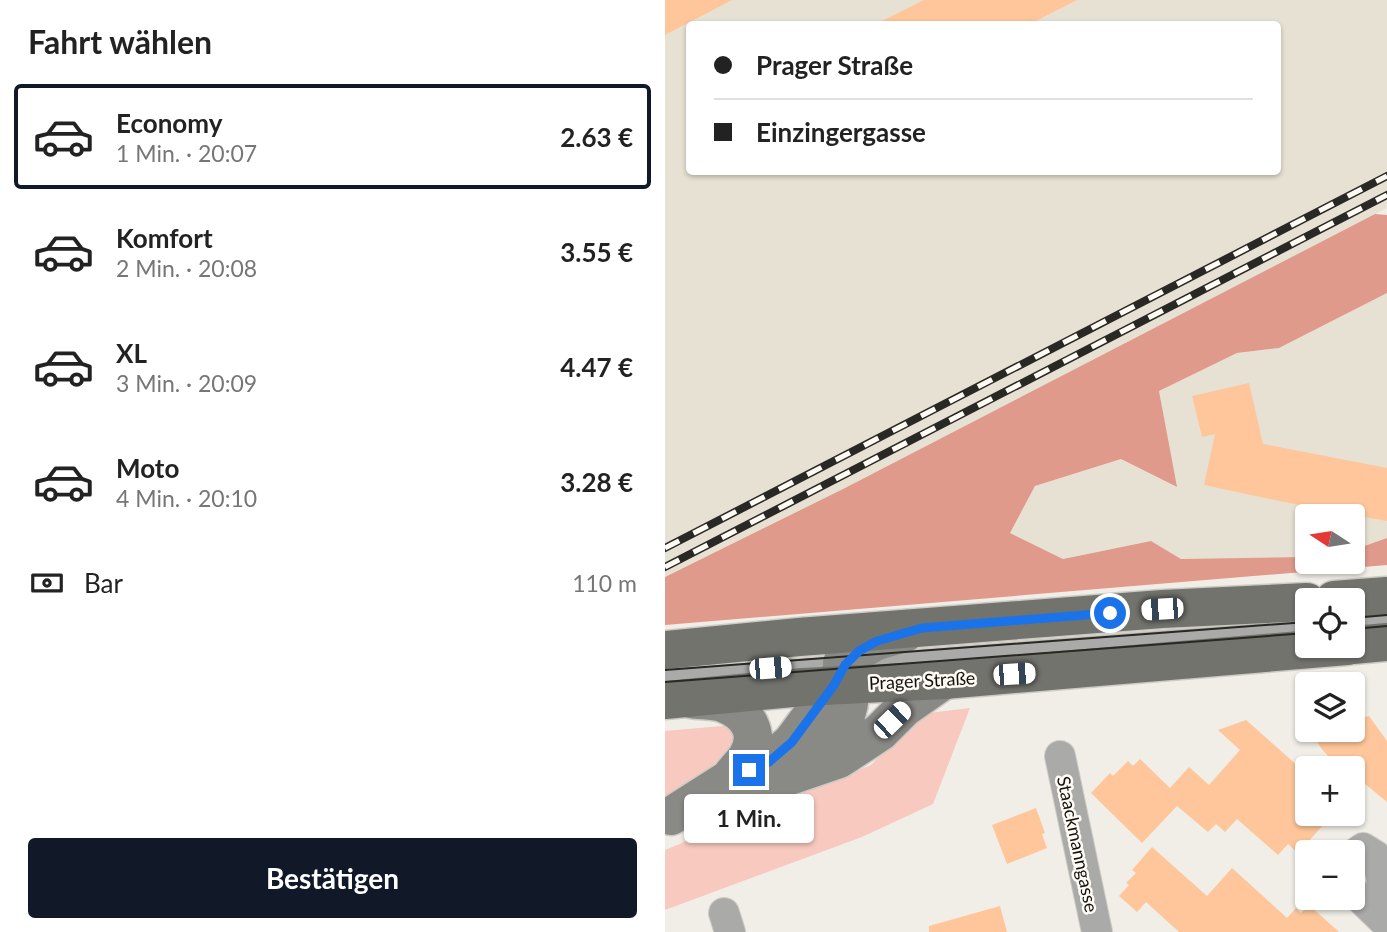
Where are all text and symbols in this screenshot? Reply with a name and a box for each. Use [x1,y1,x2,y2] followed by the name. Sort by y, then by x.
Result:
[28,22,212,61] text: Fahrt wählen
[756,49,913,81] text: Prager Straße
[32,105,95,168] icon: car
[116,107,222,139] text: Economy
[756,116,926,148] text: Einzingergasse
[560,121,633,153] text: 2.63 €
[116,139,257,167] text: 1 Min. · 20:07
[32,220,95,283] icon: car
[116,222,213,254] text: Komfort
[560,236,633,268] text: 3.55 €
[116,254,257,282] text: 2 Min. · 20:08
[32,335,95,398] icon: car
[116,337,147,369] text: XL
[560,351,633,383] text: 4.47 €
[116,369,257,397] text: 3 Min. · 20:09
[32,450,95,513] icon: car
[116,452,179,484] text: Moto
[560,466,633,498] text: 3.28 €
[116,484,257,512] text: 4 Min. · 20:10
[1295,504,1365,574] north arrow
[1295,504,1365,910] map controls
[28,564,66,602] icon: cash
[84,567,123,599] text: Bar
[572,569,637,597] text: 110 m
[1295,588,1365,658] button: locate
[1094,597,1126,629] route start
[1141,597,1184,621] car
[749,656,792,680] car
[993,662,1036,686] car
[868,666,976,694] street label: Prager Straße
[1295,672,1365,742] button: layers
[870,698,915,742] car
[733,754,765,786] route end
[1295,756,1365,826] button: +
[1053,774,1103,914] street label: Staackmanngasse
[684,794,814,844] callout: 1 Min.
[717,804,781,832] text: 1 Min.
[28,838,637,918] button: Bestätigen
[1295,840,1365,910] button: −

